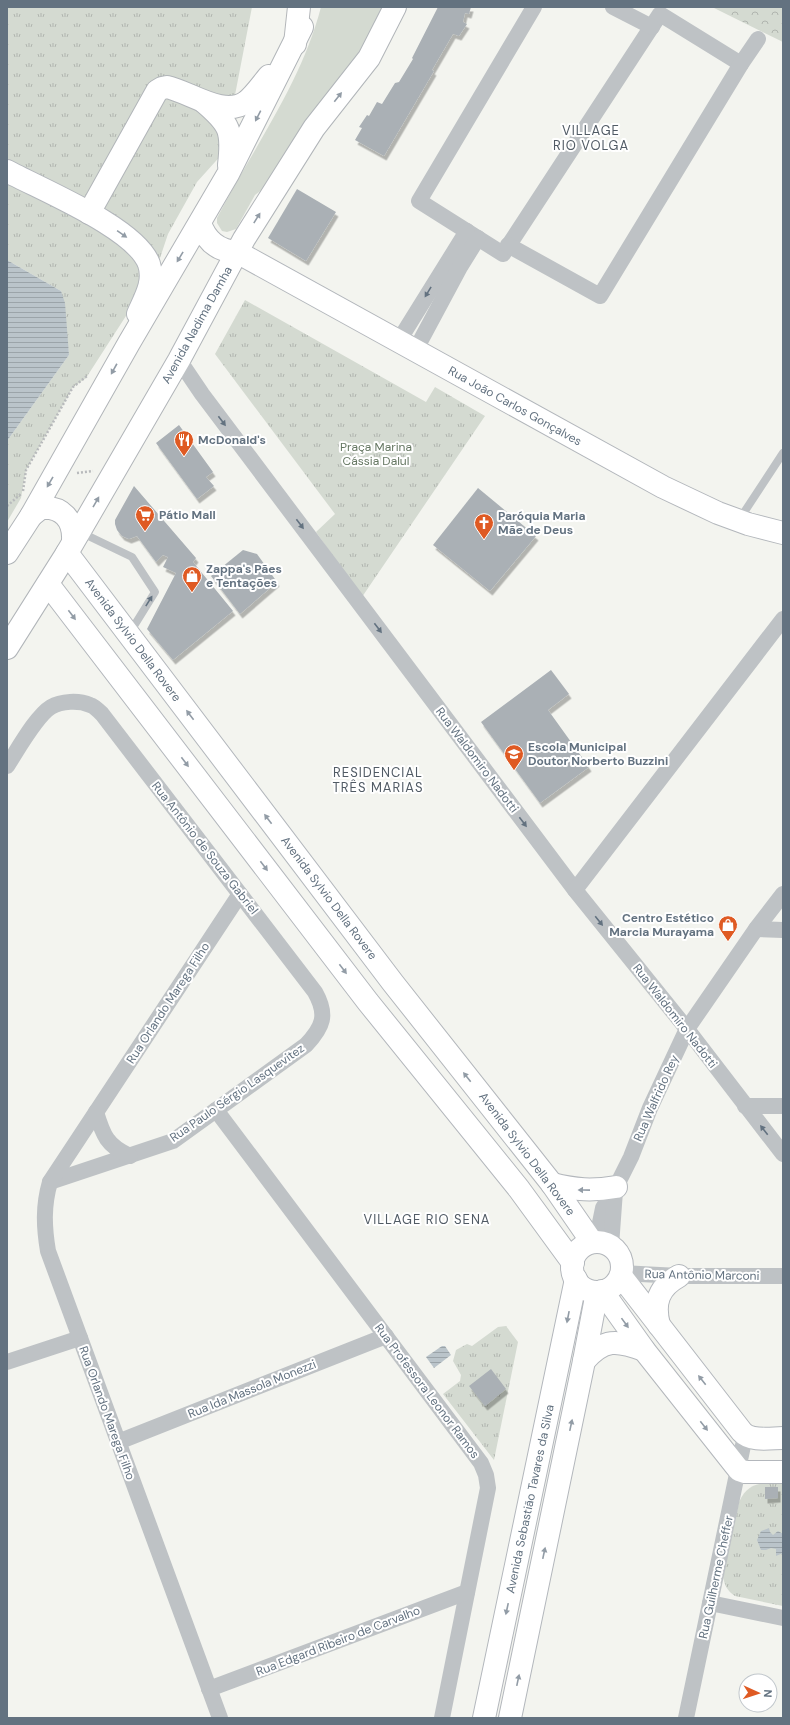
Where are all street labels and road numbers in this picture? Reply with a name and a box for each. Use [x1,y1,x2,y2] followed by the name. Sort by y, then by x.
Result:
[158,264,236,386] street label: Avenida Nadima Damha
[445,363,585,449] street label: Rua João Carlos Gonçalves
[81,575,185,705] street label: Avenida Sylvio Della Rovere
[432,704,522,816] street label: Rua Waldomiro Nadotti
[148,778,262,918] street label: Rua Antônio de Souza Gabriel
[277,833,381,963] street label: Avenida Sylvio Della Rovere
[123,939,213,1067] street label: Rua Orlando Marega Filho
[629,961,721,1072] street label: Rua Waldomiro Nadotti
[167,1040,307,1146] street label: Rua Paulo Sérgio Lasquevitez
[630,1052,682,1144] street label: Rua Walfrido Rey
[475,1089,579,1219] street label: Avenida Sylvio Della Rovere
[644,1266,760,1284] street label: Rua Antônio Marconi
[371,1320,483,1462] street label: Rua Professora Leonor Ramos
[75,1344,139,1482] street label: Rua Orlando Marega Filho
[186,1356,318,1422] street label: Rua Ida Massola Monezzi
[502,1403,558,1595] street label: Avenida Sebastião Tavares da Silva
[695,1513,737,1640] street label: Rua Guilherme Cheffer
[254,1602,422,1680] street label: Rua Edgard Ribeiro de Carvalho

